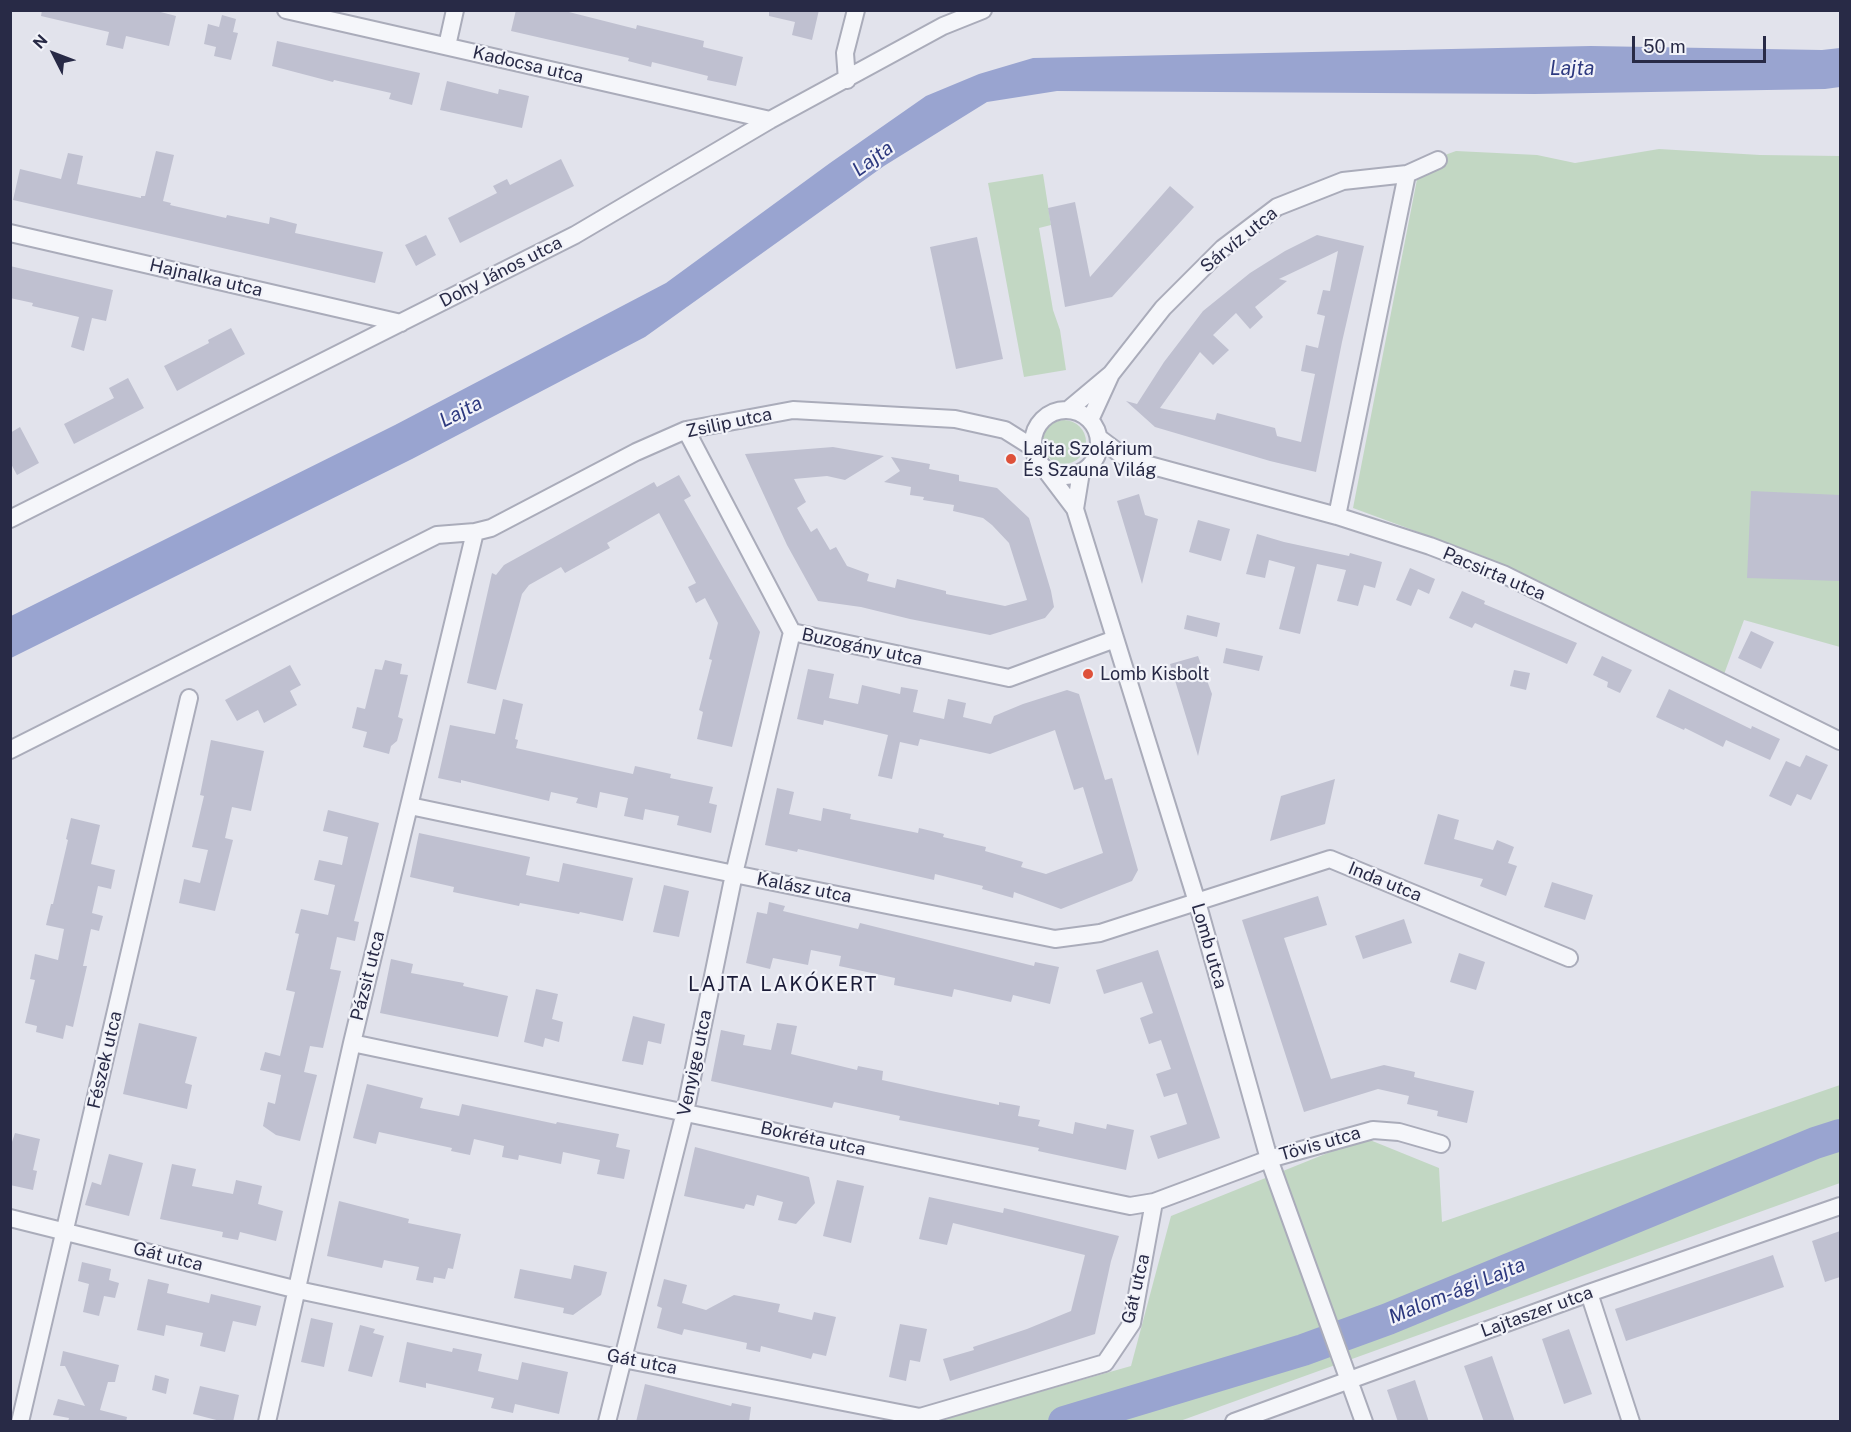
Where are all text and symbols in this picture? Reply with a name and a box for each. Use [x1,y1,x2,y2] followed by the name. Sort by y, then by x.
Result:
[24,24,84,84] north arrow
[1635,24,1768,62] scale bar
[29,31,51,53] text: N
[1643,36,1686,57] text: 50 m
[471,42,585,88] street label: Kadocsa utca
[1550,57,1594,81] water label: Lajta
[848,136,898,182] water label: Lajta
[1196,202,1282,278] street label: Sárvíz utca
[436,232,566,312] street label: Dohy János utca
[147,255,265,301] street label: Hajnalka utca
[436,391,486,433] water label: Lajta
[684,403,774,443] street label: Zsilip utca
[1023,438,1157,480] place label: Lajta Szolárium És Szauna Világ
[1004,452,1018,466] marker: Lajta Szolárium És Szauna Világ
[1439,543,1549,605] street label: Pacsirta utca
[800,624,924,670] street label: Buzogány utca
[1100,663,1209,685] place label: Lomb Kisbolt
[1081,667,1095,681] marker: Lomb Kisbolt
[1345,857,1425,907] street label: Inda utca
[755,868,853,908] street label: Kalász utca
[1187,901,1231,991] street label: Lomb utca
[346,929,390,1023] street label: Pázsit utca
[688,973,878,997] district label: LAJTA LAKÓKERT
[673,1008,717,1118] street label: Venyige utca
[83,1009,127,1111] street label: Fészek utca
[758,1117,868,1161] street label: Bokréta utca
[1277,1122,1363,1166] street label: Tövis utca
[131,1238,205,1276] street label: Gát utca
[1117,1252,1155,1326] street label: Gát utca
[1385,1253,1529,1329] water label: Malom-ági Lajta
[1478,1282,1596,1342] street label: Lajtaszer utca
[605,1345,679,1379] street label: Gát utca

